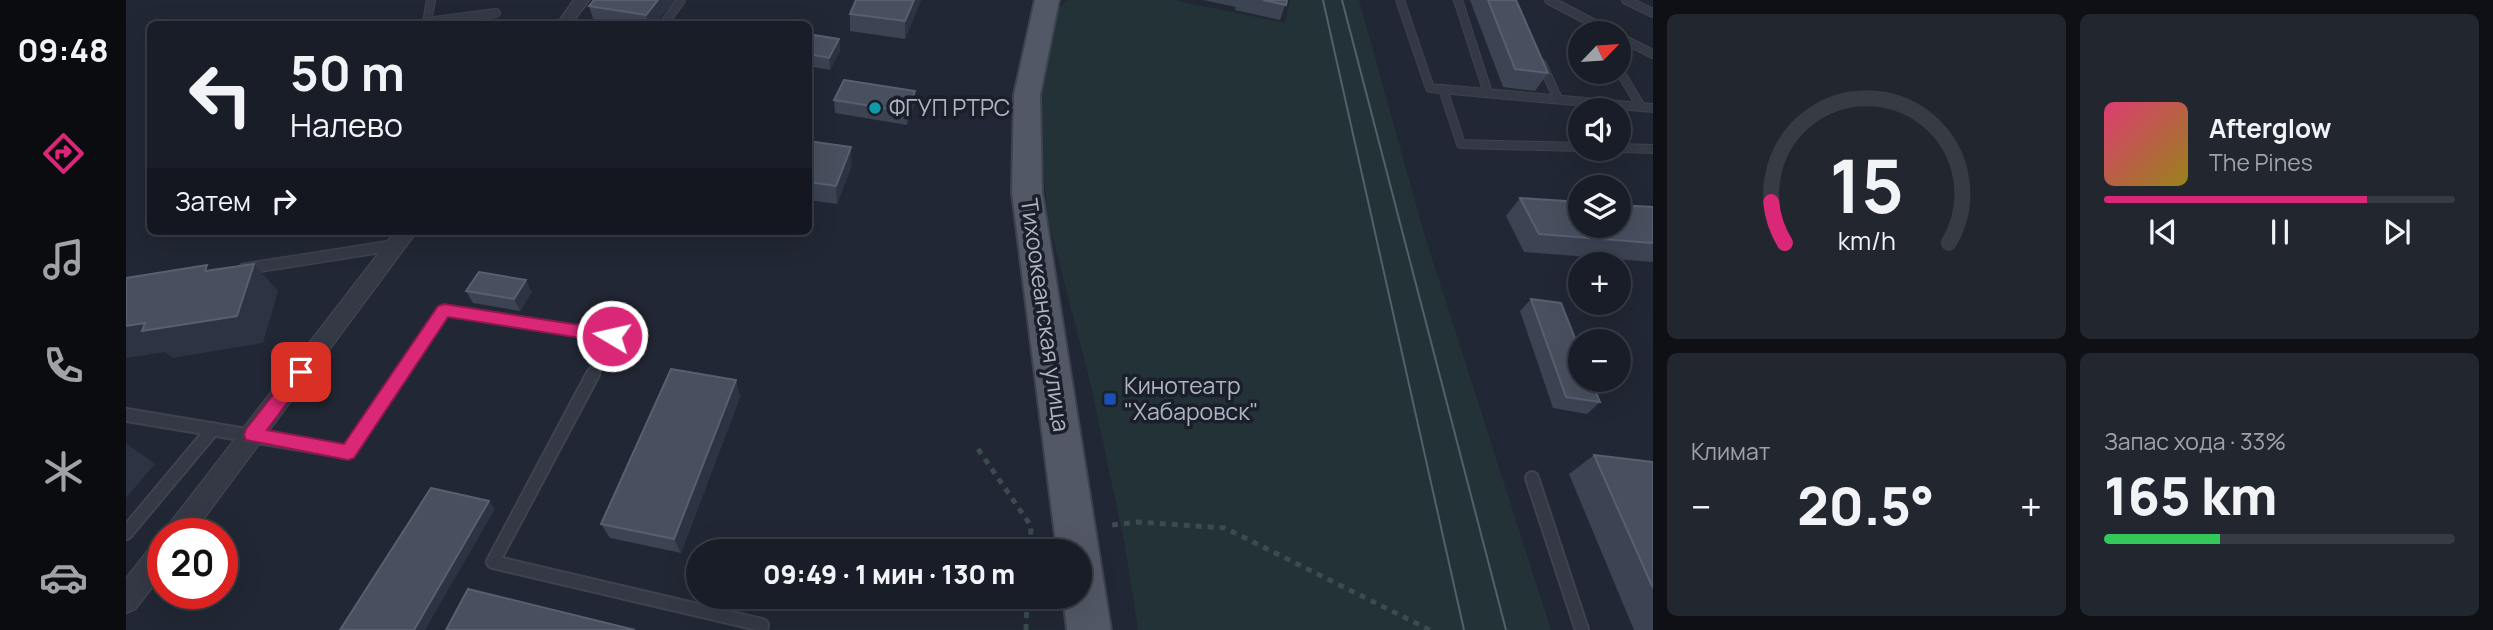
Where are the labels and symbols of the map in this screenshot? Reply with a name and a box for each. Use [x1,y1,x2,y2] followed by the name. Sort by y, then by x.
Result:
[1568,21,1631,84] north arrow
[889,91,1010,123] place label: ФГУП РТРС
[867,100,883,116] marker: ФГУП РТРС
[1014,196,1078,434] street label: Тихоокеанская улица
[575,299,649,373] position arrow
[271,342,331,402] pin
[1124,369,1259,427] place label: Кинотеатр "Хабаровск"
[1102,391,1118,407] marker: Кинотеатр "Хабаровск"
[147,518,238,609] speed limit sign: 20

